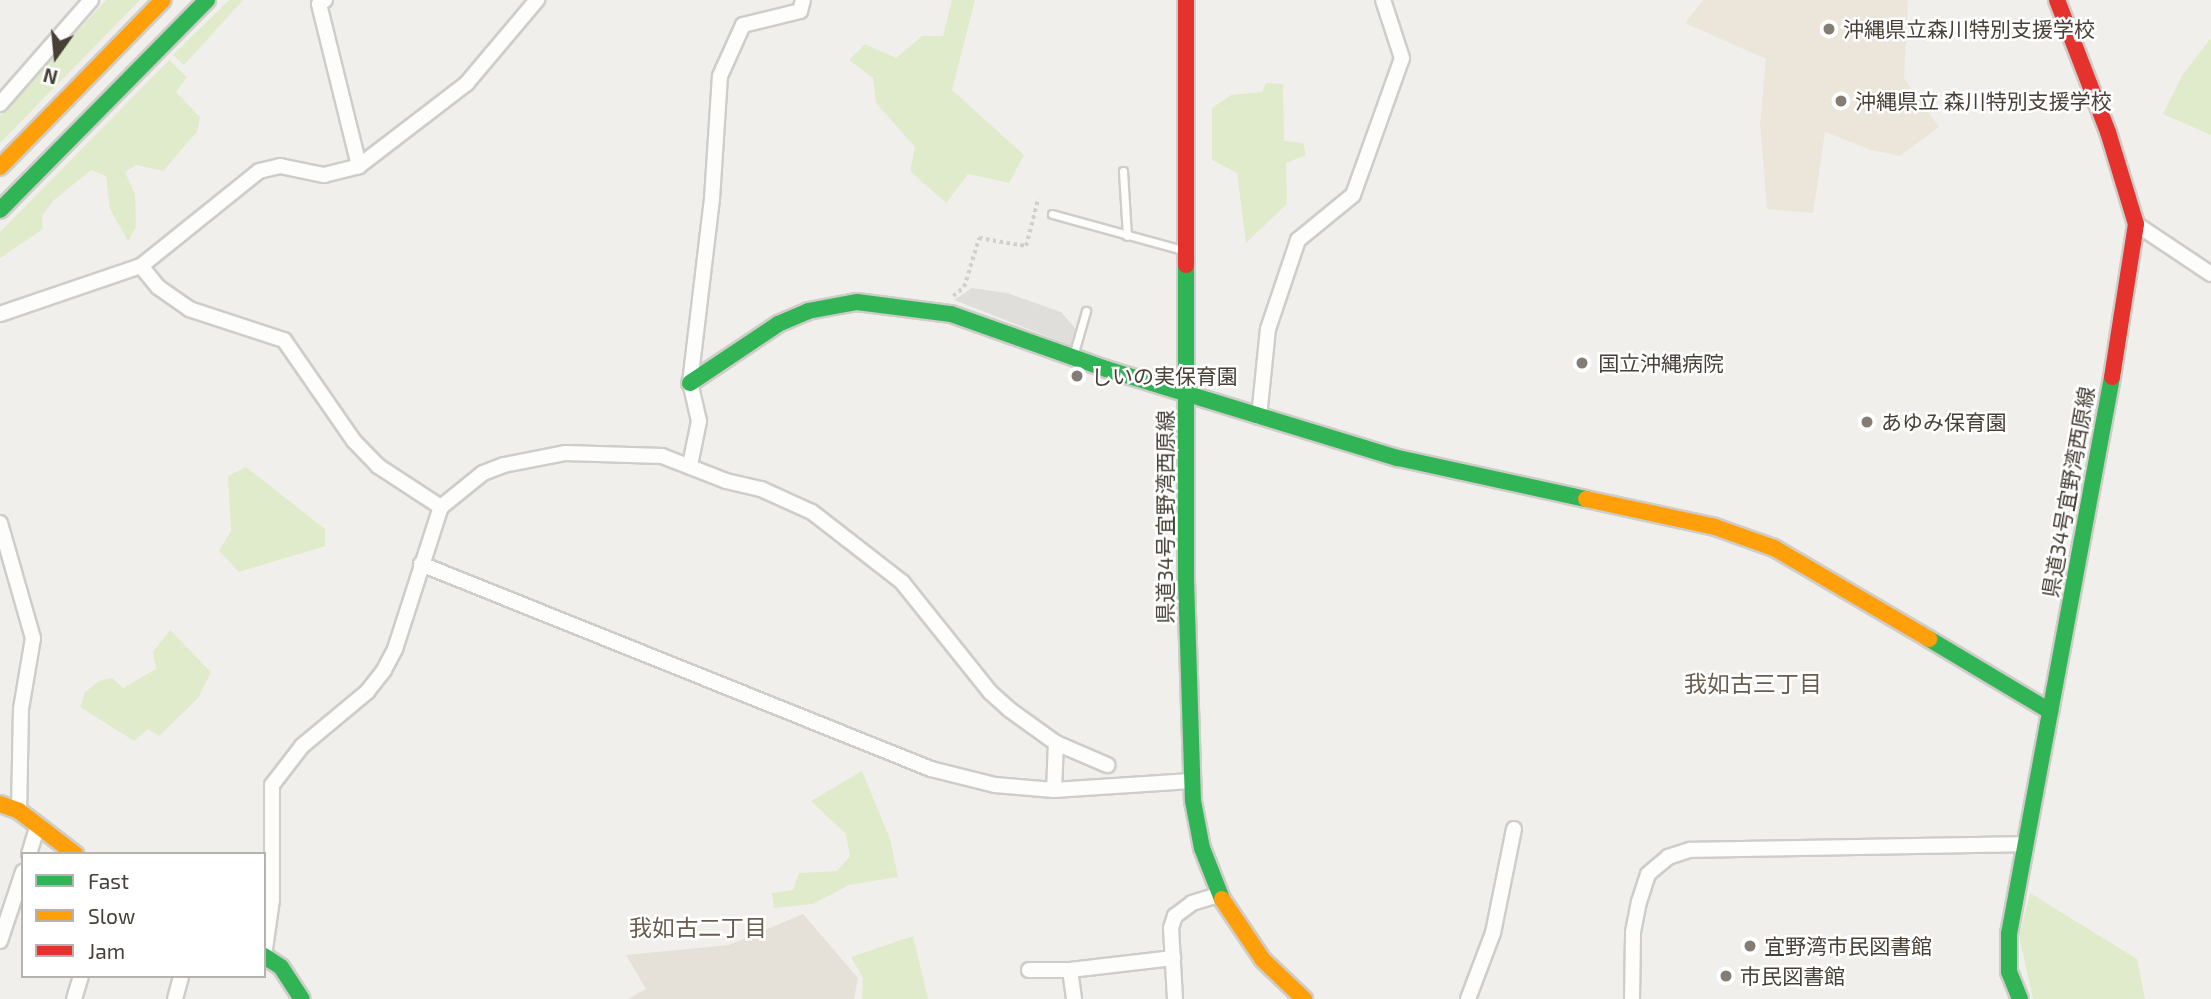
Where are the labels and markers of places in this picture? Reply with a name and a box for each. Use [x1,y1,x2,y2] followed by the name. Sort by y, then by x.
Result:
[1843,16,2095,42] place label: 沖縄県立森川特別支援学校
[1821,21,1837,37] marker: 沖縄県立森川特別支援学校
[1855,88,2112,114] place label: 沖縄県立 森川特別支援学校
[1833,93,1849,109] marker: 沖縄県立 森川特別支援学校
[1598,350,1724,376] place label: 国立沖縄病院
[1572,353,1592,373] marker: 国立沖縄病院
[1091,363,1238,389] place label: しいの実保育園
[1069,368,1085,384] marker: しいの実保育園
[1881,409,2007,435] place label: あゆみ保育園
[1859,414,1875,430] marker: あゆみ保育園
[1764,933,1932,959] place label: 宜野湾市民図書館
[1742,938,1758,954] marker: 宜野湾市民図書館
[1740,963,1845,989] place label: 市民図書館
[1718,968,1734,984] marker: 市民図書館

